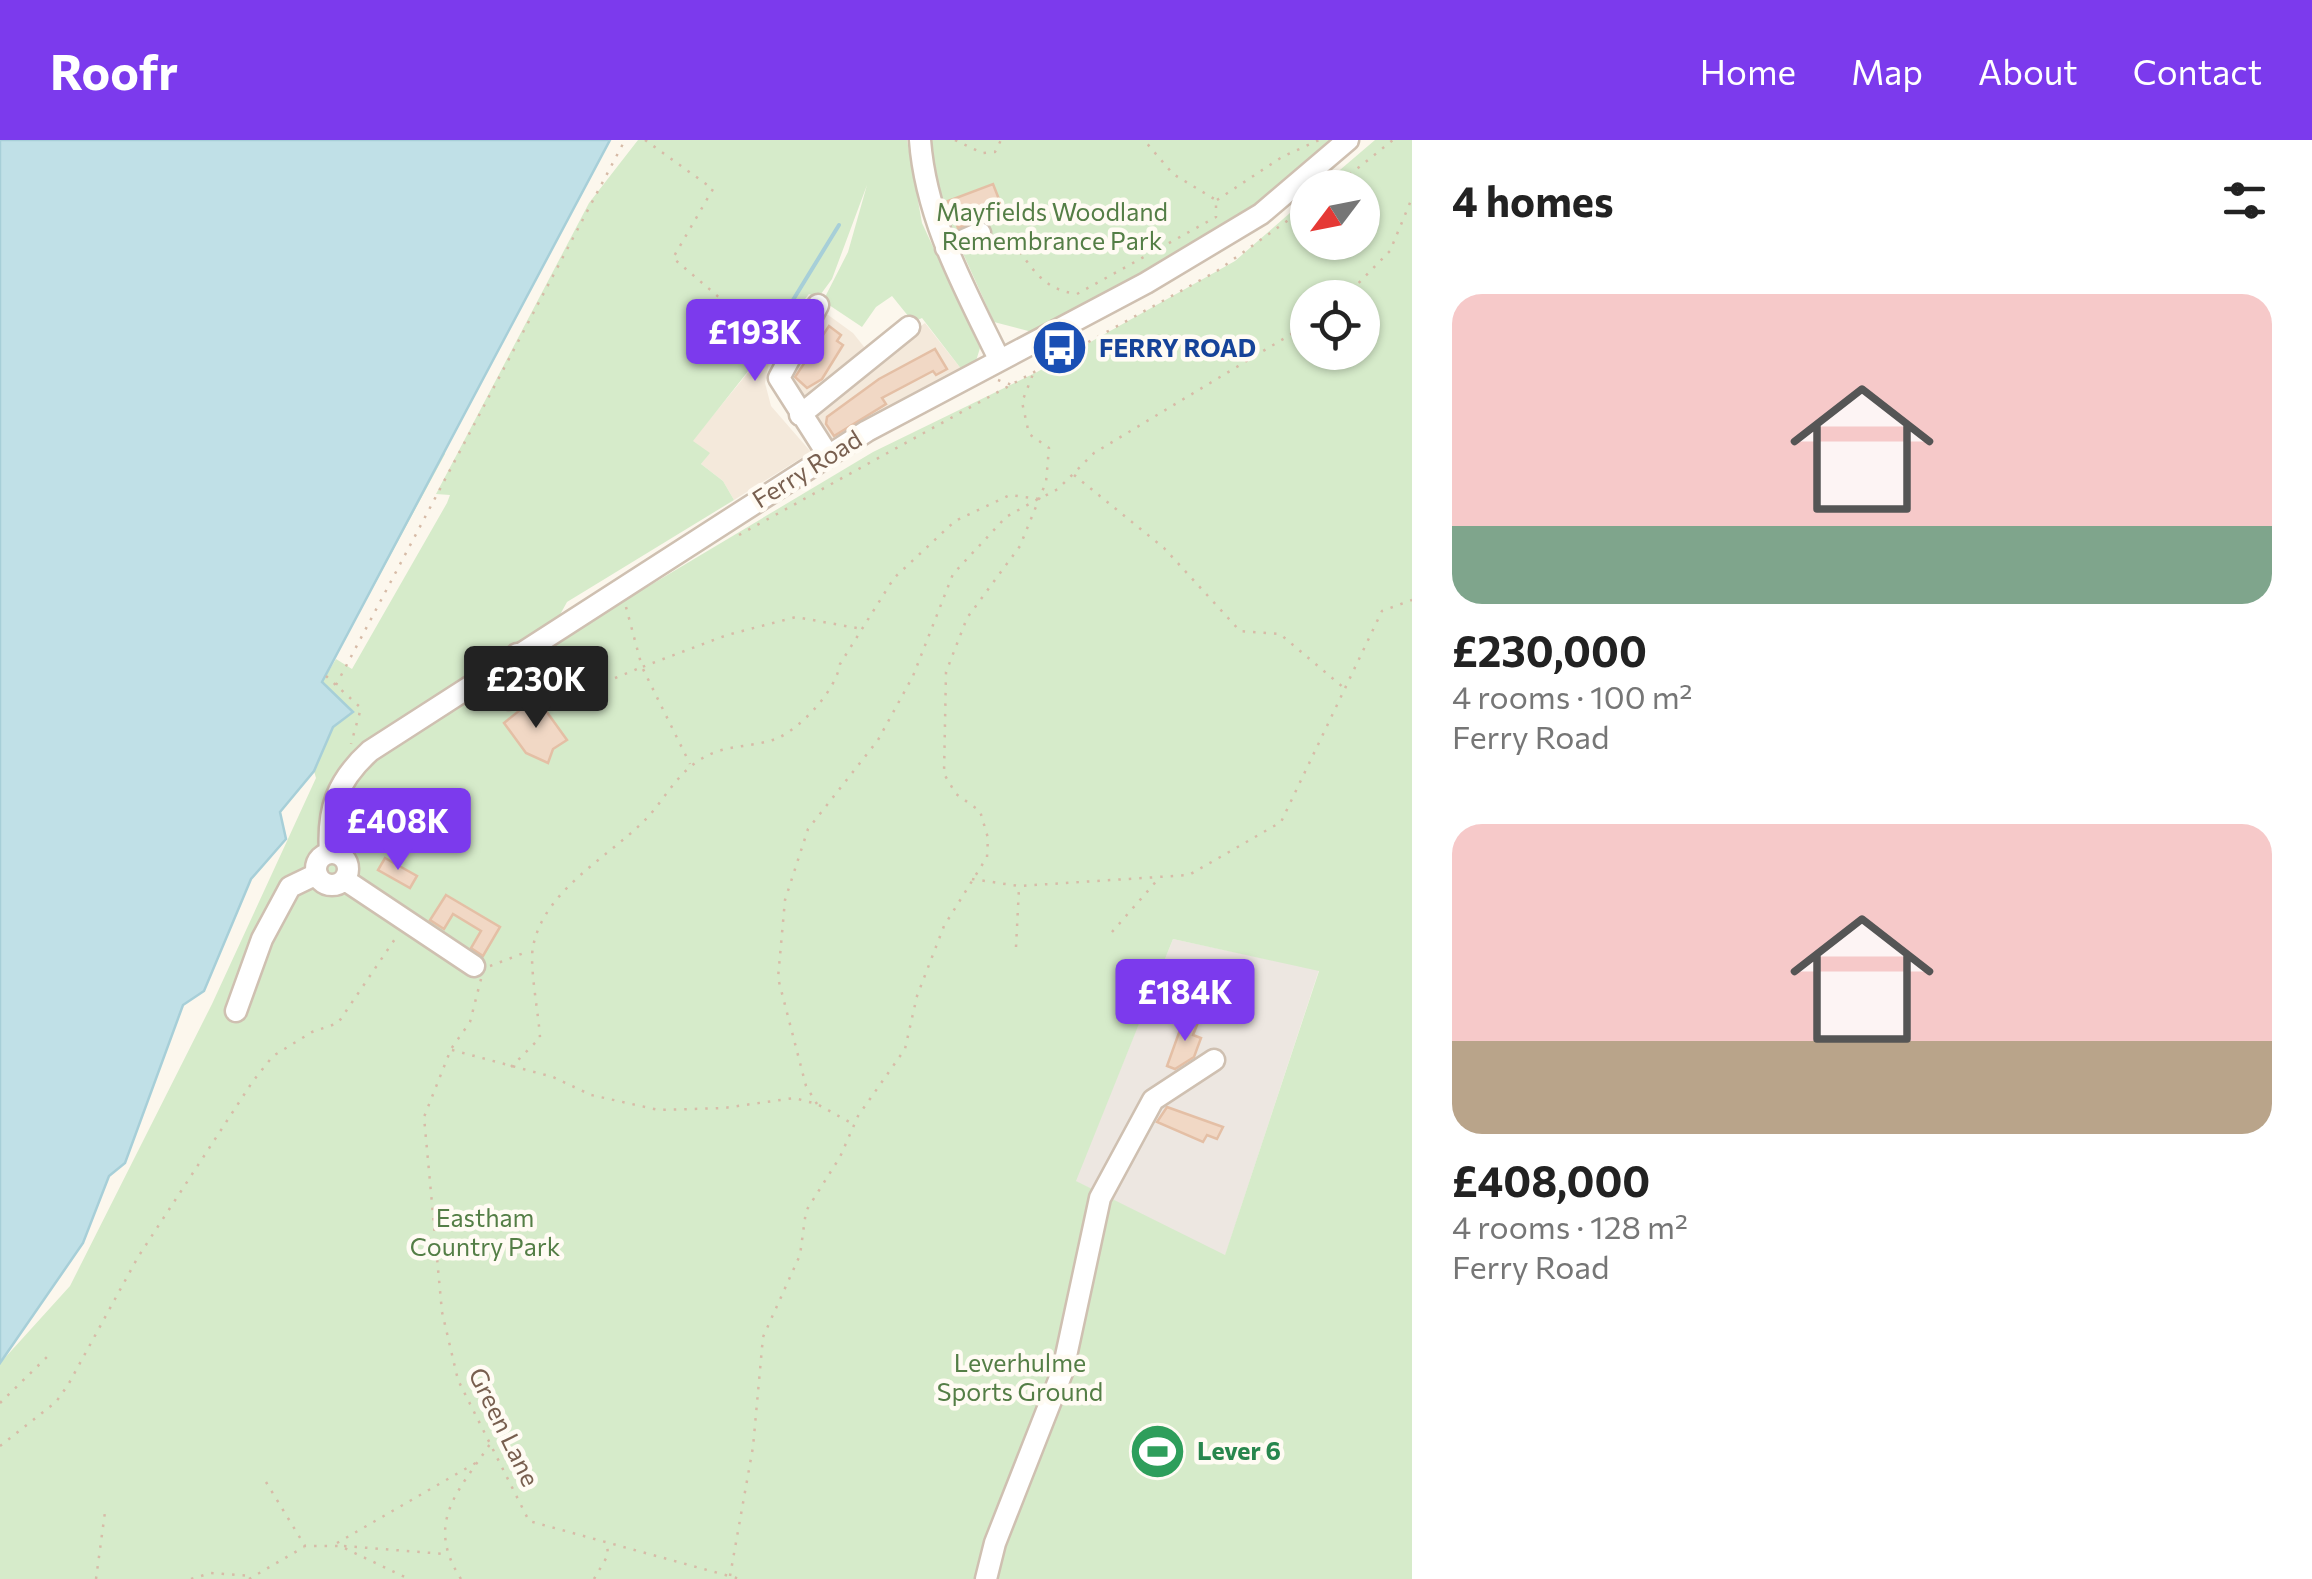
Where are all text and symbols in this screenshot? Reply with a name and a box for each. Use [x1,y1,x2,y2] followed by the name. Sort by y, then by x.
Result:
[50,41,178,100] text: Roofr
[1700,49,1796,92] text: Home
[1851,49,1923,92] text: Map
[1978,49,2078,92] text: About
[2133,49,2262,92] text: Contact
[1290,170,1380,260] north arrow
[1290,170,1380,370] map controls
[2217,173,2272,228] icon: filters
[1452,174,1614,226] text: 4 homes
[936,196,1168,255] park label: Mayfields Woodland Remembrance Park
[1290,280,1380,370] button: locate
[685,299,825,384] pin: £193K
[708,311,802,351] text: £193K
[1030,318,1090,378] bus stop icon: FERRY ROAD
[1099,332,1256,362] place label: FERRY ROAD
[1772,359,1952,539] icon: home
[746,423,867,513] street label: Ferry Road
[1452,624,1647,676] text: £230,000
[466,646,606,731] pin: £230K
[486,658,586,698] text: £230K
[1452,676,1692,716] text: 4 rooms · 100 m²
[1452,716,1610,756] text: Ferry Road
[328,788,468,873] pin: £408K
[347,800,449,840] text: £408K
[1772,889,1952,1069] icon: home
[1115,959,1255,1044] pin: £184K
[1137,971,1233,1011] text: £184K
[1452,1154,1650,1206] text: £408,000
[410,1202,561,1261] park label: Eastham Country Park
[1452,1206,1688,1246] text: 4 rooms · 128 m²
[1452,1246,1610,1286] text: Ferry Road
[937,1347,1103,1406] park label: Leverhulme Sports Ground
[463,1362,546,1491] street label: Green Lane
[1128,1421,1188,1481] sports icon: Lever 6
[1197,1435,1281,1465] place label: Lever 6

